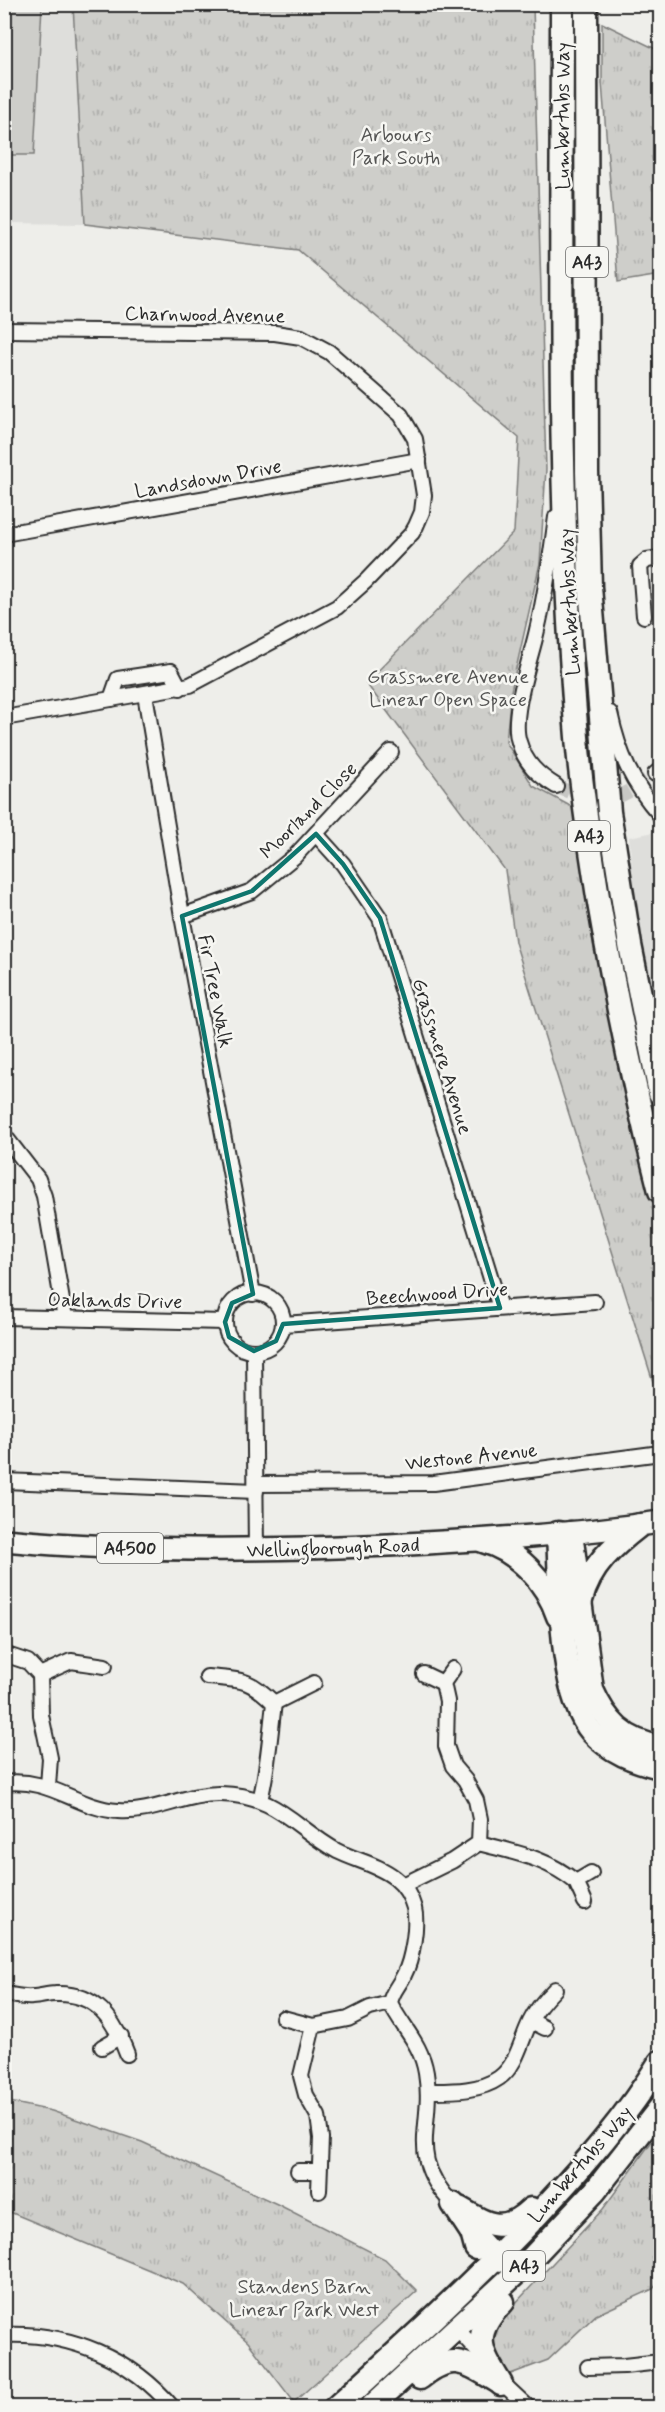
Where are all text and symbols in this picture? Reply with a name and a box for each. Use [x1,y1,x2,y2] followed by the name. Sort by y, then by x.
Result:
[550,42,577,190] street label: Lumbertubs Way
[352,122,440,172] park label: Arbours Park South
[566,247,608,277] road number: A43
[124,301,286,330] street label: Charnwood Avenue
[133,453,284,506] street label: Landsdown Drive
[553,528,588,676] street label: Lumbertubs Way
[367,664,529,714] park label: Grassmere Avenue Linear Open Space
[254,756,364,866] street label: Moorland Close
[568,821,610,851] road number: A43
[190,932,239,1050] street label: Fir Tree Walk
[405,975,478,1138] street label: Grassmere Avenue
[365,1276,509,1313] street label: Beechwood Drive
[47,1287,183,1316] street label: Oaklands Drive
[404,1437,539,1478] street label: Westone Avenue
[246,1532,420,1567] street label: Wellingborough Road
[97,1533,163,1563] road number: A4500
[523,2101,640,2229] street label: Lumbertubs Way
[503,2251,545,2281] road number: A43
[229,2274,379,2324] park label: Standens Barn Linear Park West

